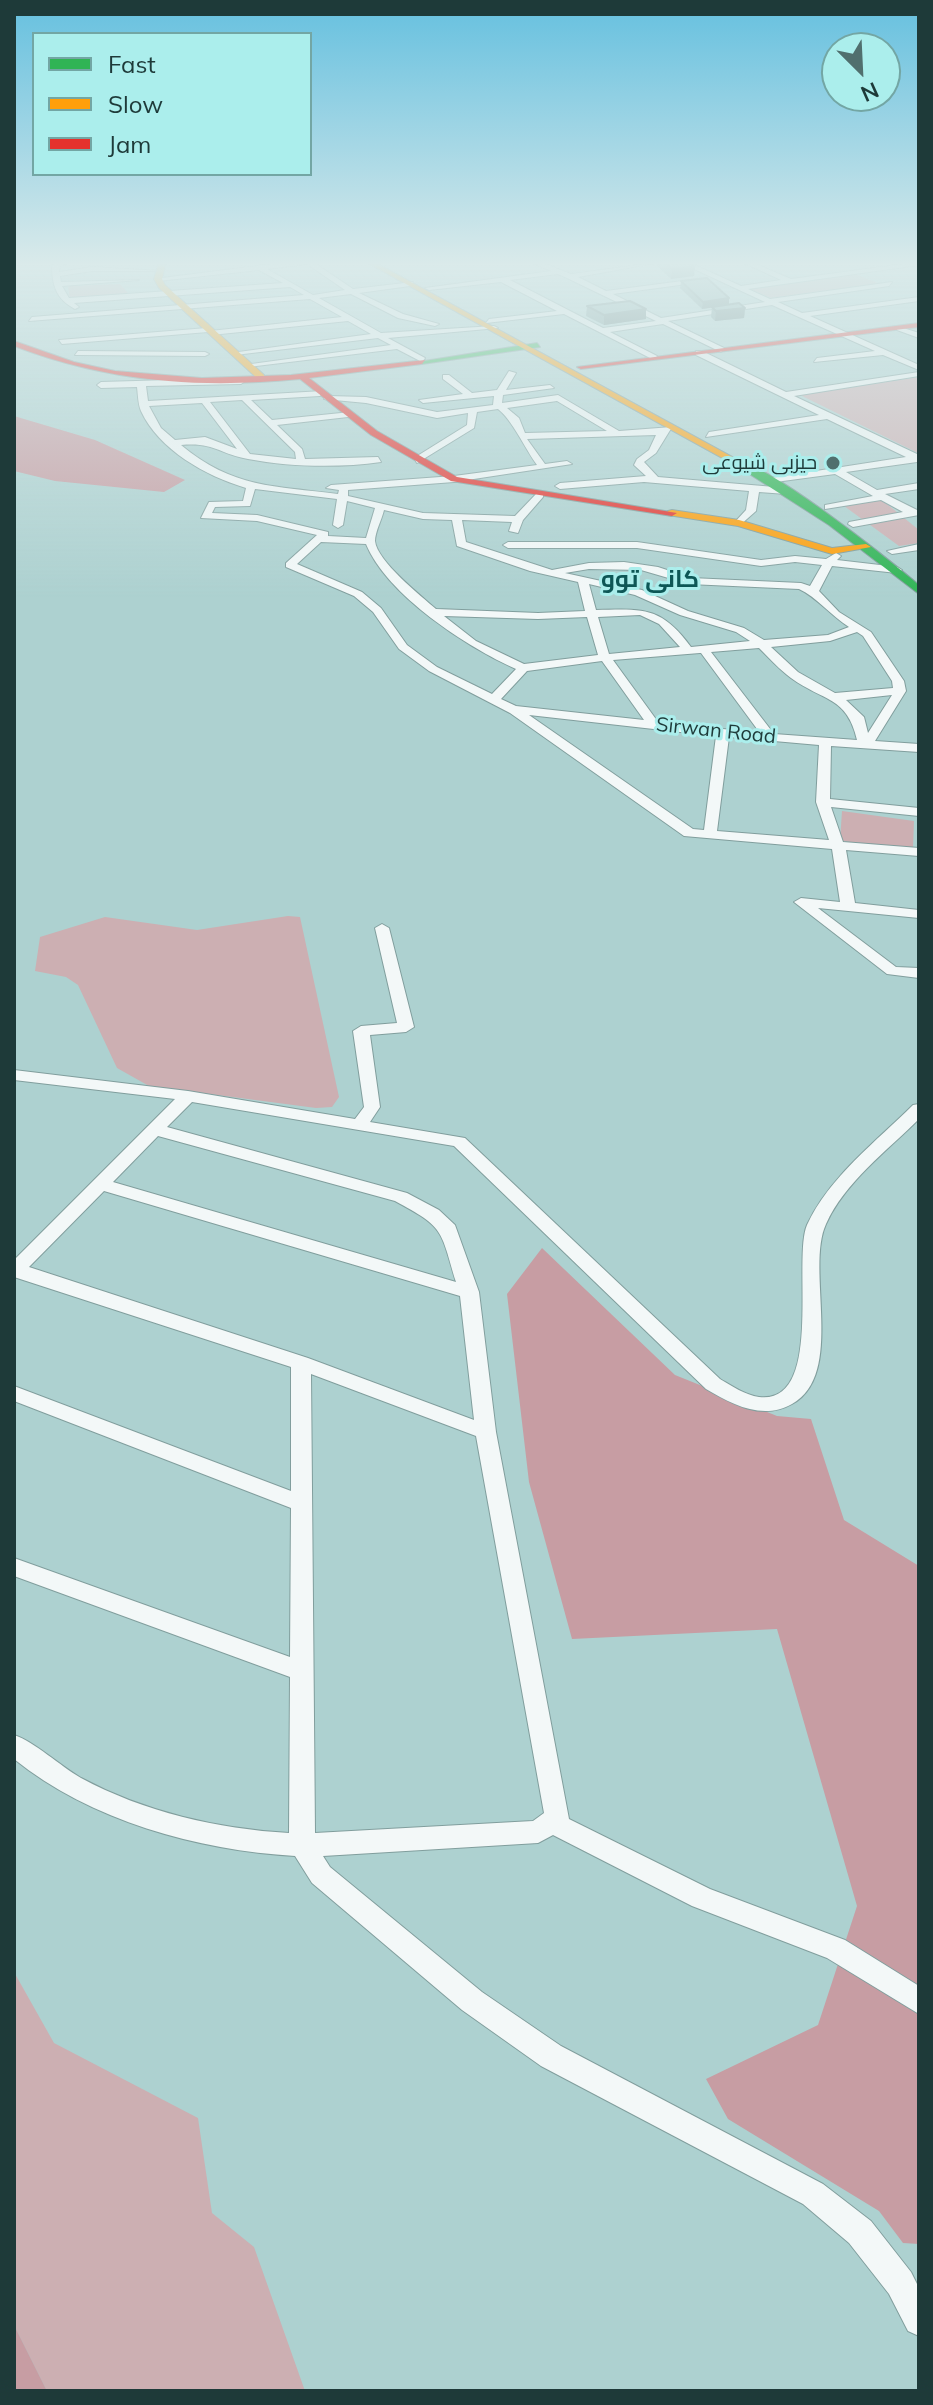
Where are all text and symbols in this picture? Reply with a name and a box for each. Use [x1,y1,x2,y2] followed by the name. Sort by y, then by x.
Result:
[32,32,312,176] legend
[821,32,901,112] north arrow
[108,49,156,79] text: Fast
[857,76,883,108] text: N
[108,89,163,119] text: Slow
[108,129,151,159] text: Jam
[702,451,817,475] place label: حیزبی شیوعی
[824,454,842,472] marker: حیزبی شیوعی
[601,566,699,594] district label: کانی توو
[655,713,777,749] street label: Sirwan Road

